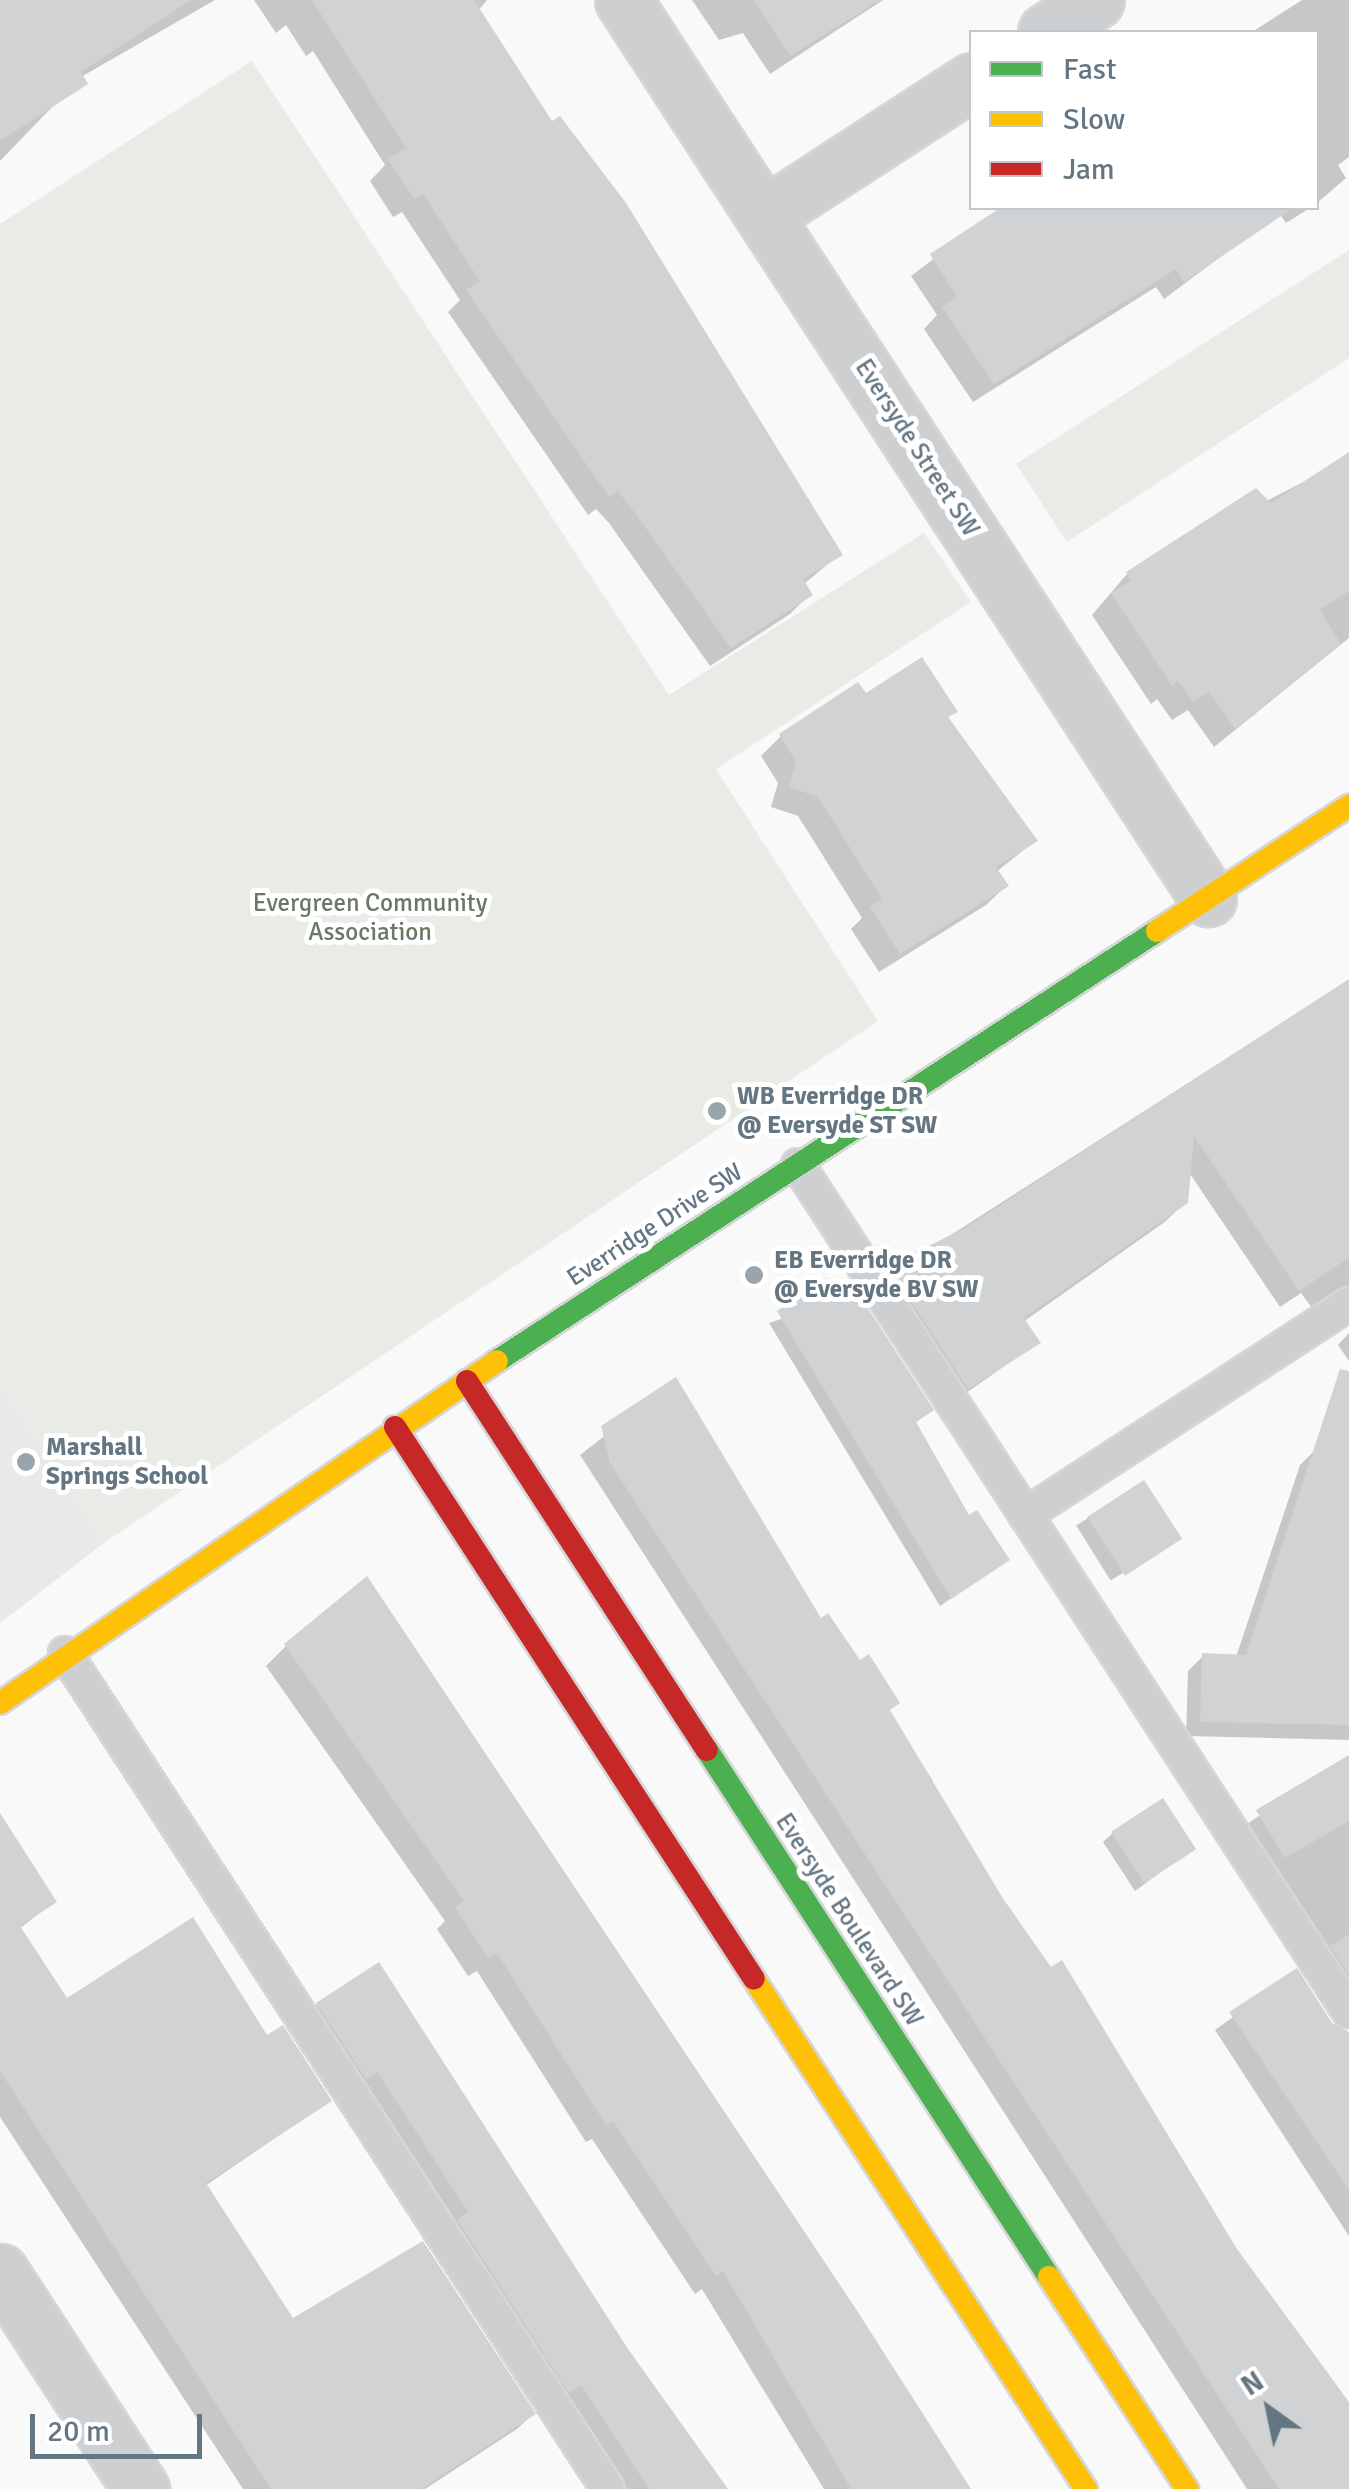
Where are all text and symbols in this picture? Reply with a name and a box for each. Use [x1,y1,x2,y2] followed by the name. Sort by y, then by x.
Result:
[969,30,1319,210] legend
[1063,51,1116,88] text: Fast
[1063,101,1125,138] text: Slow
[1063,151,1115,188] text: Jam
[848,354,986,542] street label: Eversyde Street SW
[253,889,487,948] park label: Evergreen Community Association
[737,1082,937,1141] place label: WB Everridge DR @ Eversyde ST SW
[706,1100,728,1122] marker: WB Everridge DR @ Eversyde ST SW
[562,1157,748,1293] street label: Everridge Drive SW
[774,1246,978,1305] place label: EB Everridge DR @ Eversyde BV SW
[743,1264,765,1286] marker: EB Everridge DR @ Eversyde BV SW
[46,1433,208,1492] place label: Marshall Springs School
[15,1451,37,1473] marker: Marshall Springs School
[769,1808,929,2032] street label: Eversyde Boulevard SW
[1219,2359,1319,2459] north arrow
[1235,2364,1270,2403] text: N
[35,2394,208,2456] scale bar
[47,2413,110,2450] text: 20 m

